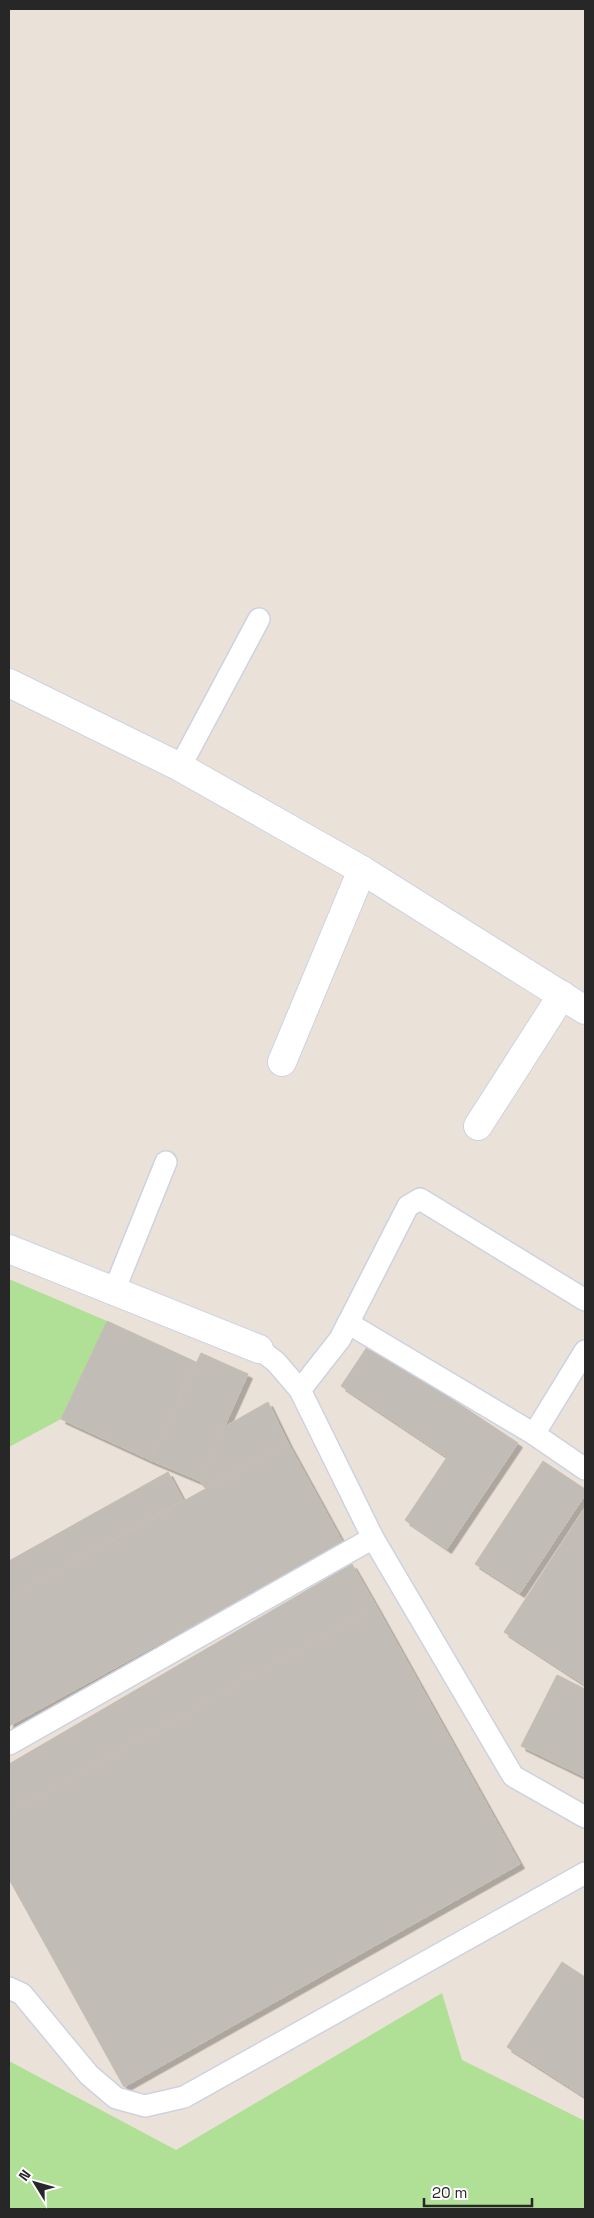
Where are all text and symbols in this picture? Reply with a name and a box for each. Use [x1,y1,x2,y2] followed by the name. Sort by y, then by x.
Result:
[10,2158,60,2208] north arrow
[15,2166,35,2184] text: N
[424,2176,532,2208] scale bar
[432,2183,467,2202] text: 20 m

